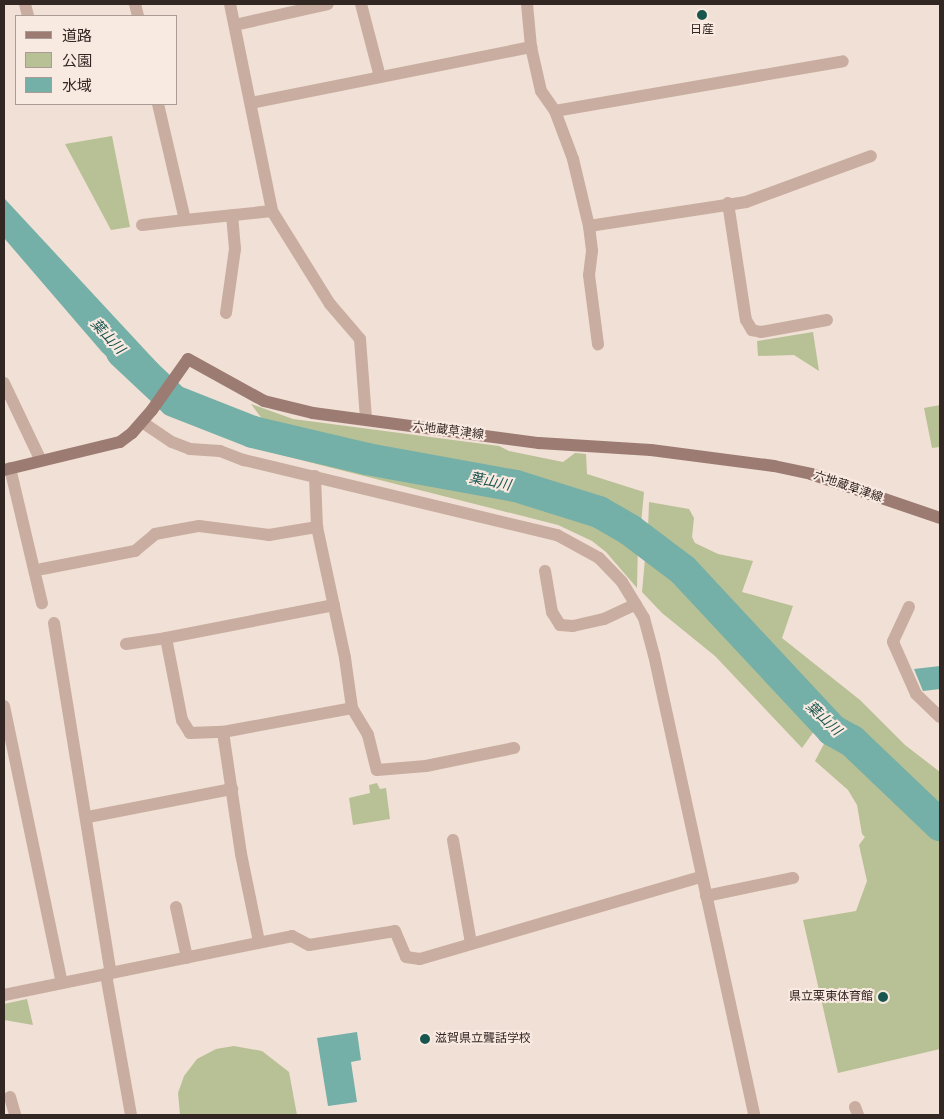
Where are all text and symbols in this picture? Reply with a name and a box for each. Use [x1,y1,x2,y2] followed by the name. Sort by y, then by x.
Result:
[696,9,708,21] marker: 日産
[15,15,178,105] legend
[690,23,714,37] place label: 日産
[62,25,92,46] text: 道路
[62,50,92,71] text: 公園
[62,75,92,96] text: 水域
[88,315,128,357] water label: 葉山川
[411,419,485,443] street label: 六地蔵草津線
[812,468,884,506] street label: 六地蔵草津線
[468,469,512,493] water label: 葉山川
[803,698,845,738] water label: 葉山川
[789,990,873,1004] place label: 県立栗東体育館
[877,991,889,1003] marker: 県立栗東体育館
[435,1032,531,1046] place label: 滋賀県立聾話学校
[419,1033,431,1045] marker: 滋賀県立聾話学校

